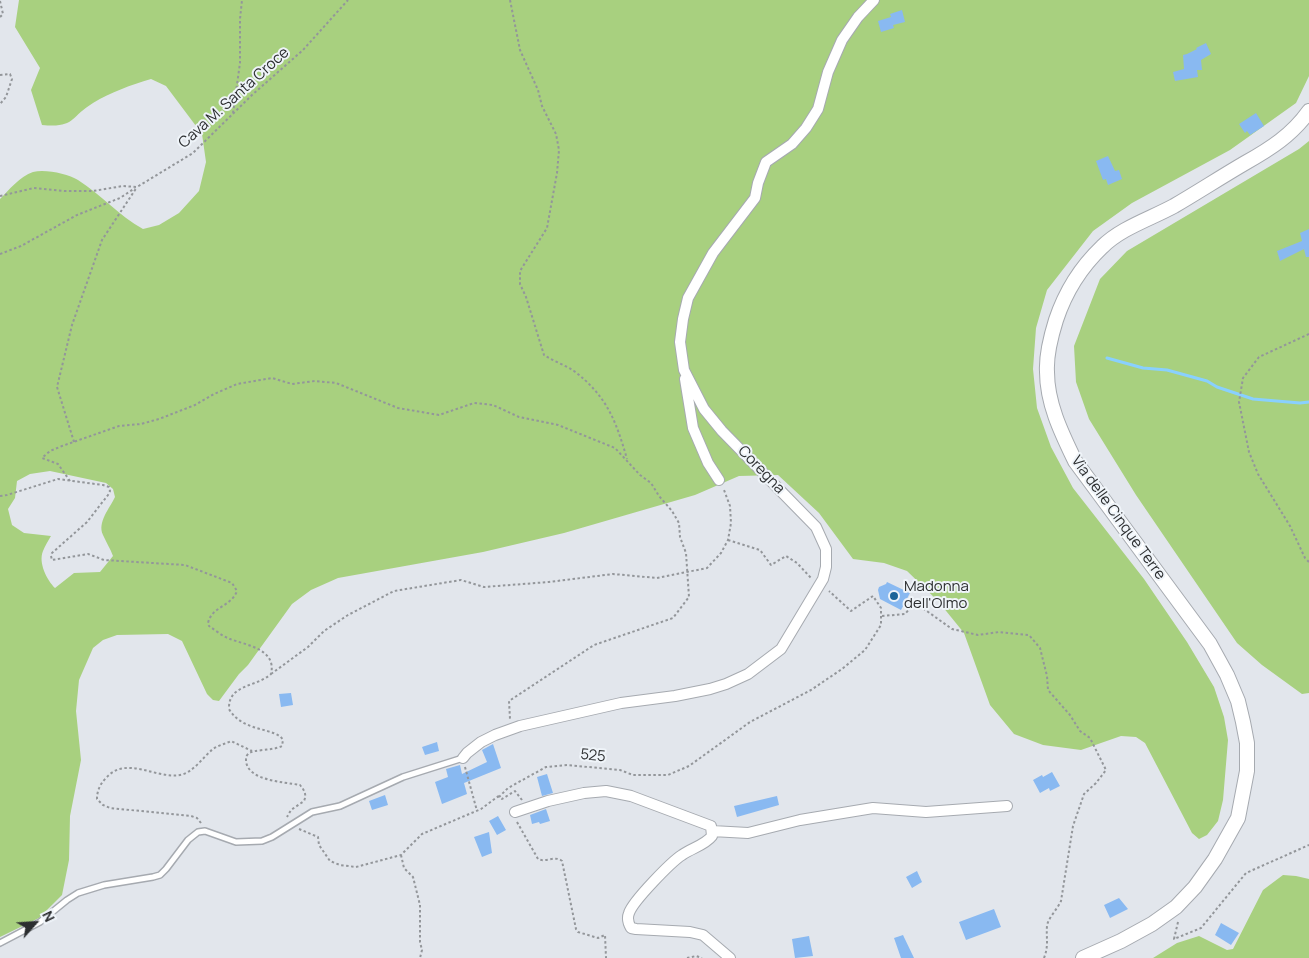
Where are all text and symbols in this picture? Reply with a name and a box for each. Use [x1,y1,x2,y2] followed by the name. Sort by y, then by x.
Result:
[175,44,293,152] street label: Cava M. Santa Croce
[734,442,788,498] street label: Coregna
[1067,453,1169,583] street label: Via delle Cinque Terre
[904,578,969,613] place label: Madonna dell'Olmo
[888,590,900,602] marker: Madonna dell'Olmo
[579,746,607,766] street label: 525
[10,898,60,948] north arrow
[38,908,60,925] text: N

